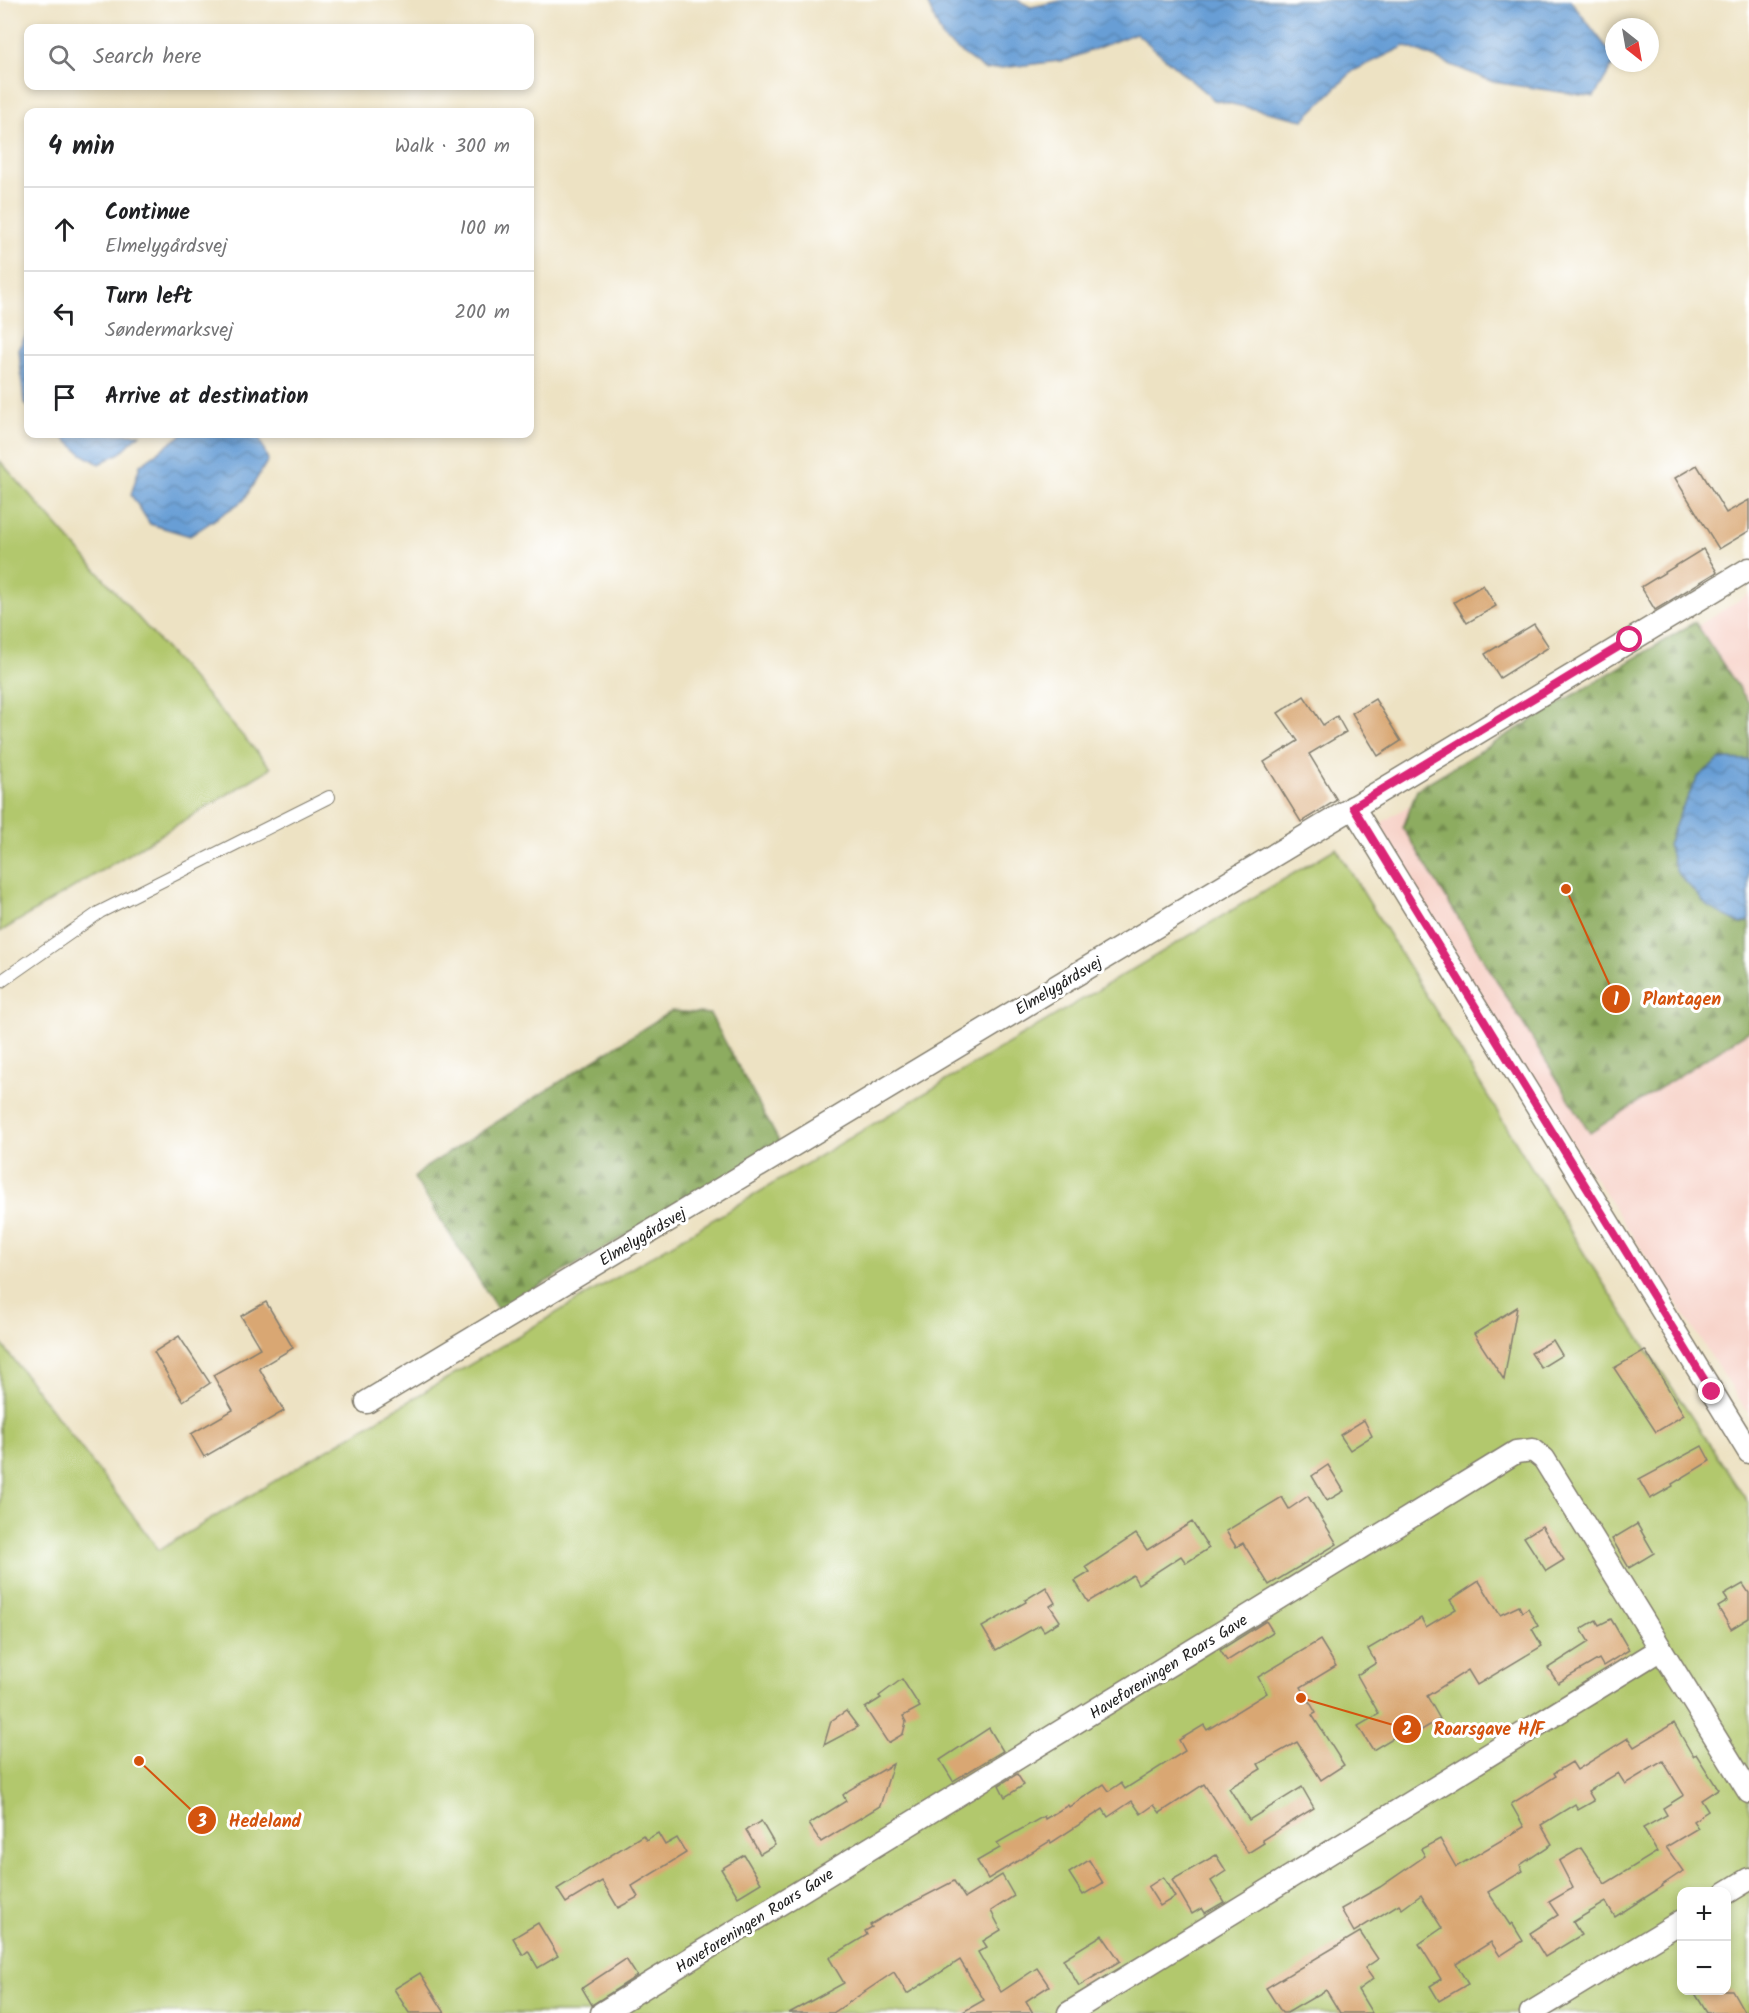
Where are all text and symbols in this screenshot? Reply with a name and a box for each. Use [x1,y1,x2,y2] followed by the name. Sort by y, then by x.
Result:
[1605,18,1659,72] north arrow
[24,24,534,90] search box
[93,40,201,75] text: Search here
[45,41,78,74] icon: search
[48,126,115,168] text: 4 min
[395,131,510,163] text: Walk · 300 m
[105,196,190,231] text: Continue
[48,213,81,246] icon: ahead
[460,213,510,245] text: 100 m
[105,231,227,263] text: Elmelygårdsvej
[105,280,192,315] text: Turn left
[48,297,81,330] icon: left
[454,297,510,329] text: 200 m
[105,315,233,347] text: Søndermarksvej
[105,380,308,415] text: Arrive at destination
[48,381,81,414] icon: arrive
[1616,626,1642,652] route start
[1010,950,1108,1022] street label: Elmelygårdsvej
[1601,981,1734,1017] callout: Plantagen
[1613,986,1619,1015] text: 1
[1643,986,1721,1015] text: Plantagen
[594,1201,692,1273] street label: Elmelygårdsvej
[1698,1378,1724,1404] route end
[1085,1608,1253,1726] street label: Haveforeningen Roars Gave
[1392,1711,1557,1747] callout: Roarsgave H/F
[1402,1716,1412,1745] text: 2
[1434,1716,1546,1745] text: Roarsgave H/F
[187,1802,313,1838] callout: Hedeland
[196,1808,207,1837] text: 3
[229,1808,302,1837] text: Hedeland
[671,1862,839,1980] street label: Haveforeningen Roars Gave
[1677,1887,1731,1995] map controls
[1677,1887,1731,1941] button: +
[1677,1941,1731,1995] button: −

